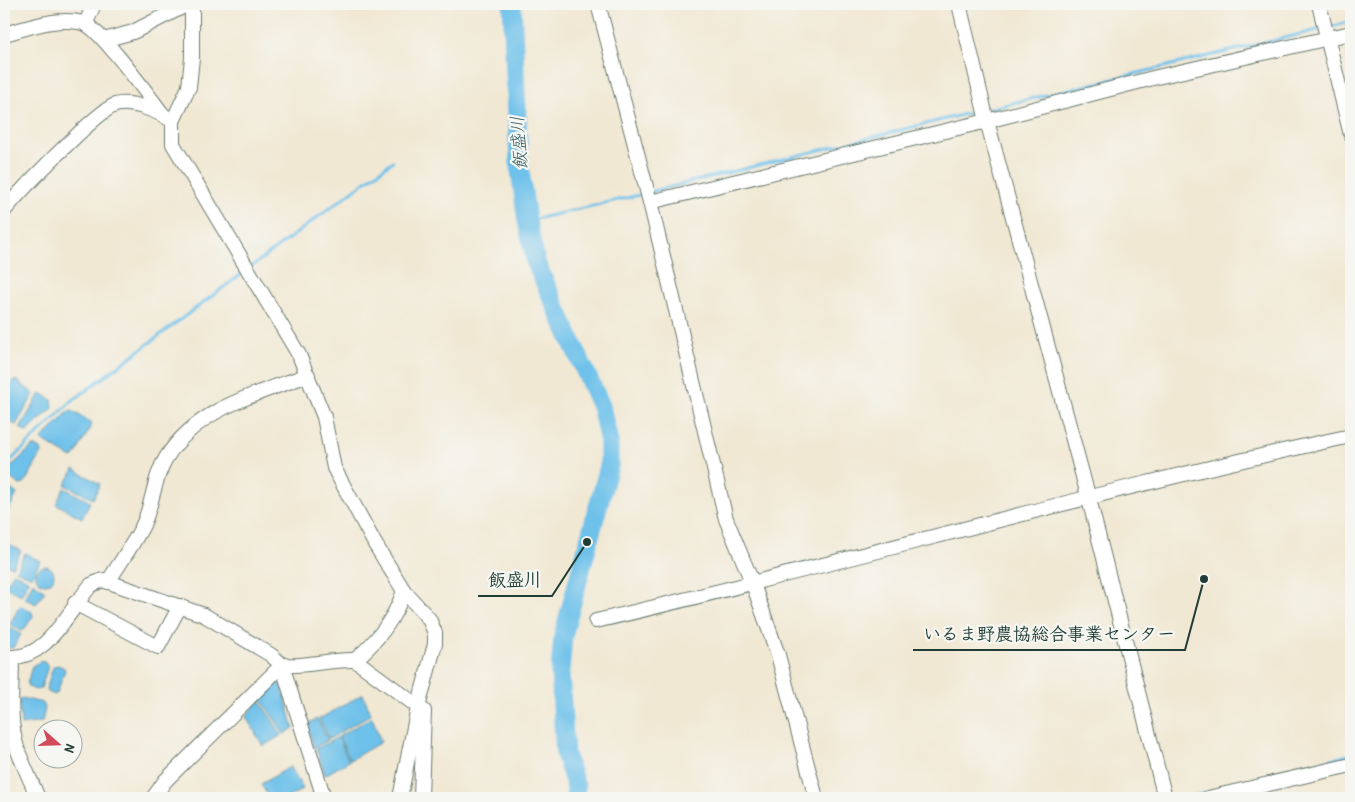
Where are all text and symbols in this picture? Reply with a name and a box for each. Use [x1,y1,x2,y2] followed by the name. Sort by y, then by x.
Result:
[504,115,533,171] water label: 飯盛川
[478,563,552,596] callout: 飯盛川
[488,567,542,592] text: 飯盛川
[913,617,1185,650] callout: いるま野農協総合事業センター
[923,621,1175,646] text: いるま野農協総合事業センター
[32,720,82,770] north arrow
[60,742,81,756] text: N

